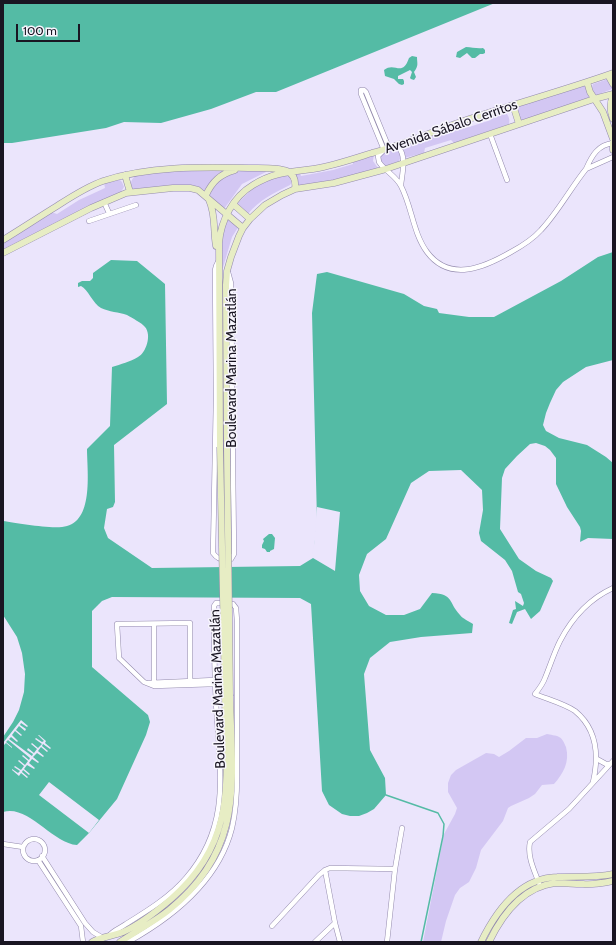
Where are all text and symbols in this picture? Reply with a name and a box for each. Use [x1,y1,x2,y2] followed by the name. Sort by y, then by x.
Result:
[18,16,82,42] scale bar
[23,23,57,38] text: 100 m
[382,96,520,158] street label: Avenida Sábalo Cerritos
[224,288,240,448] street label: Boulevard Marina Mazatlán
[207,609,229,769] street label: Boulevard Marina Mazatlán

